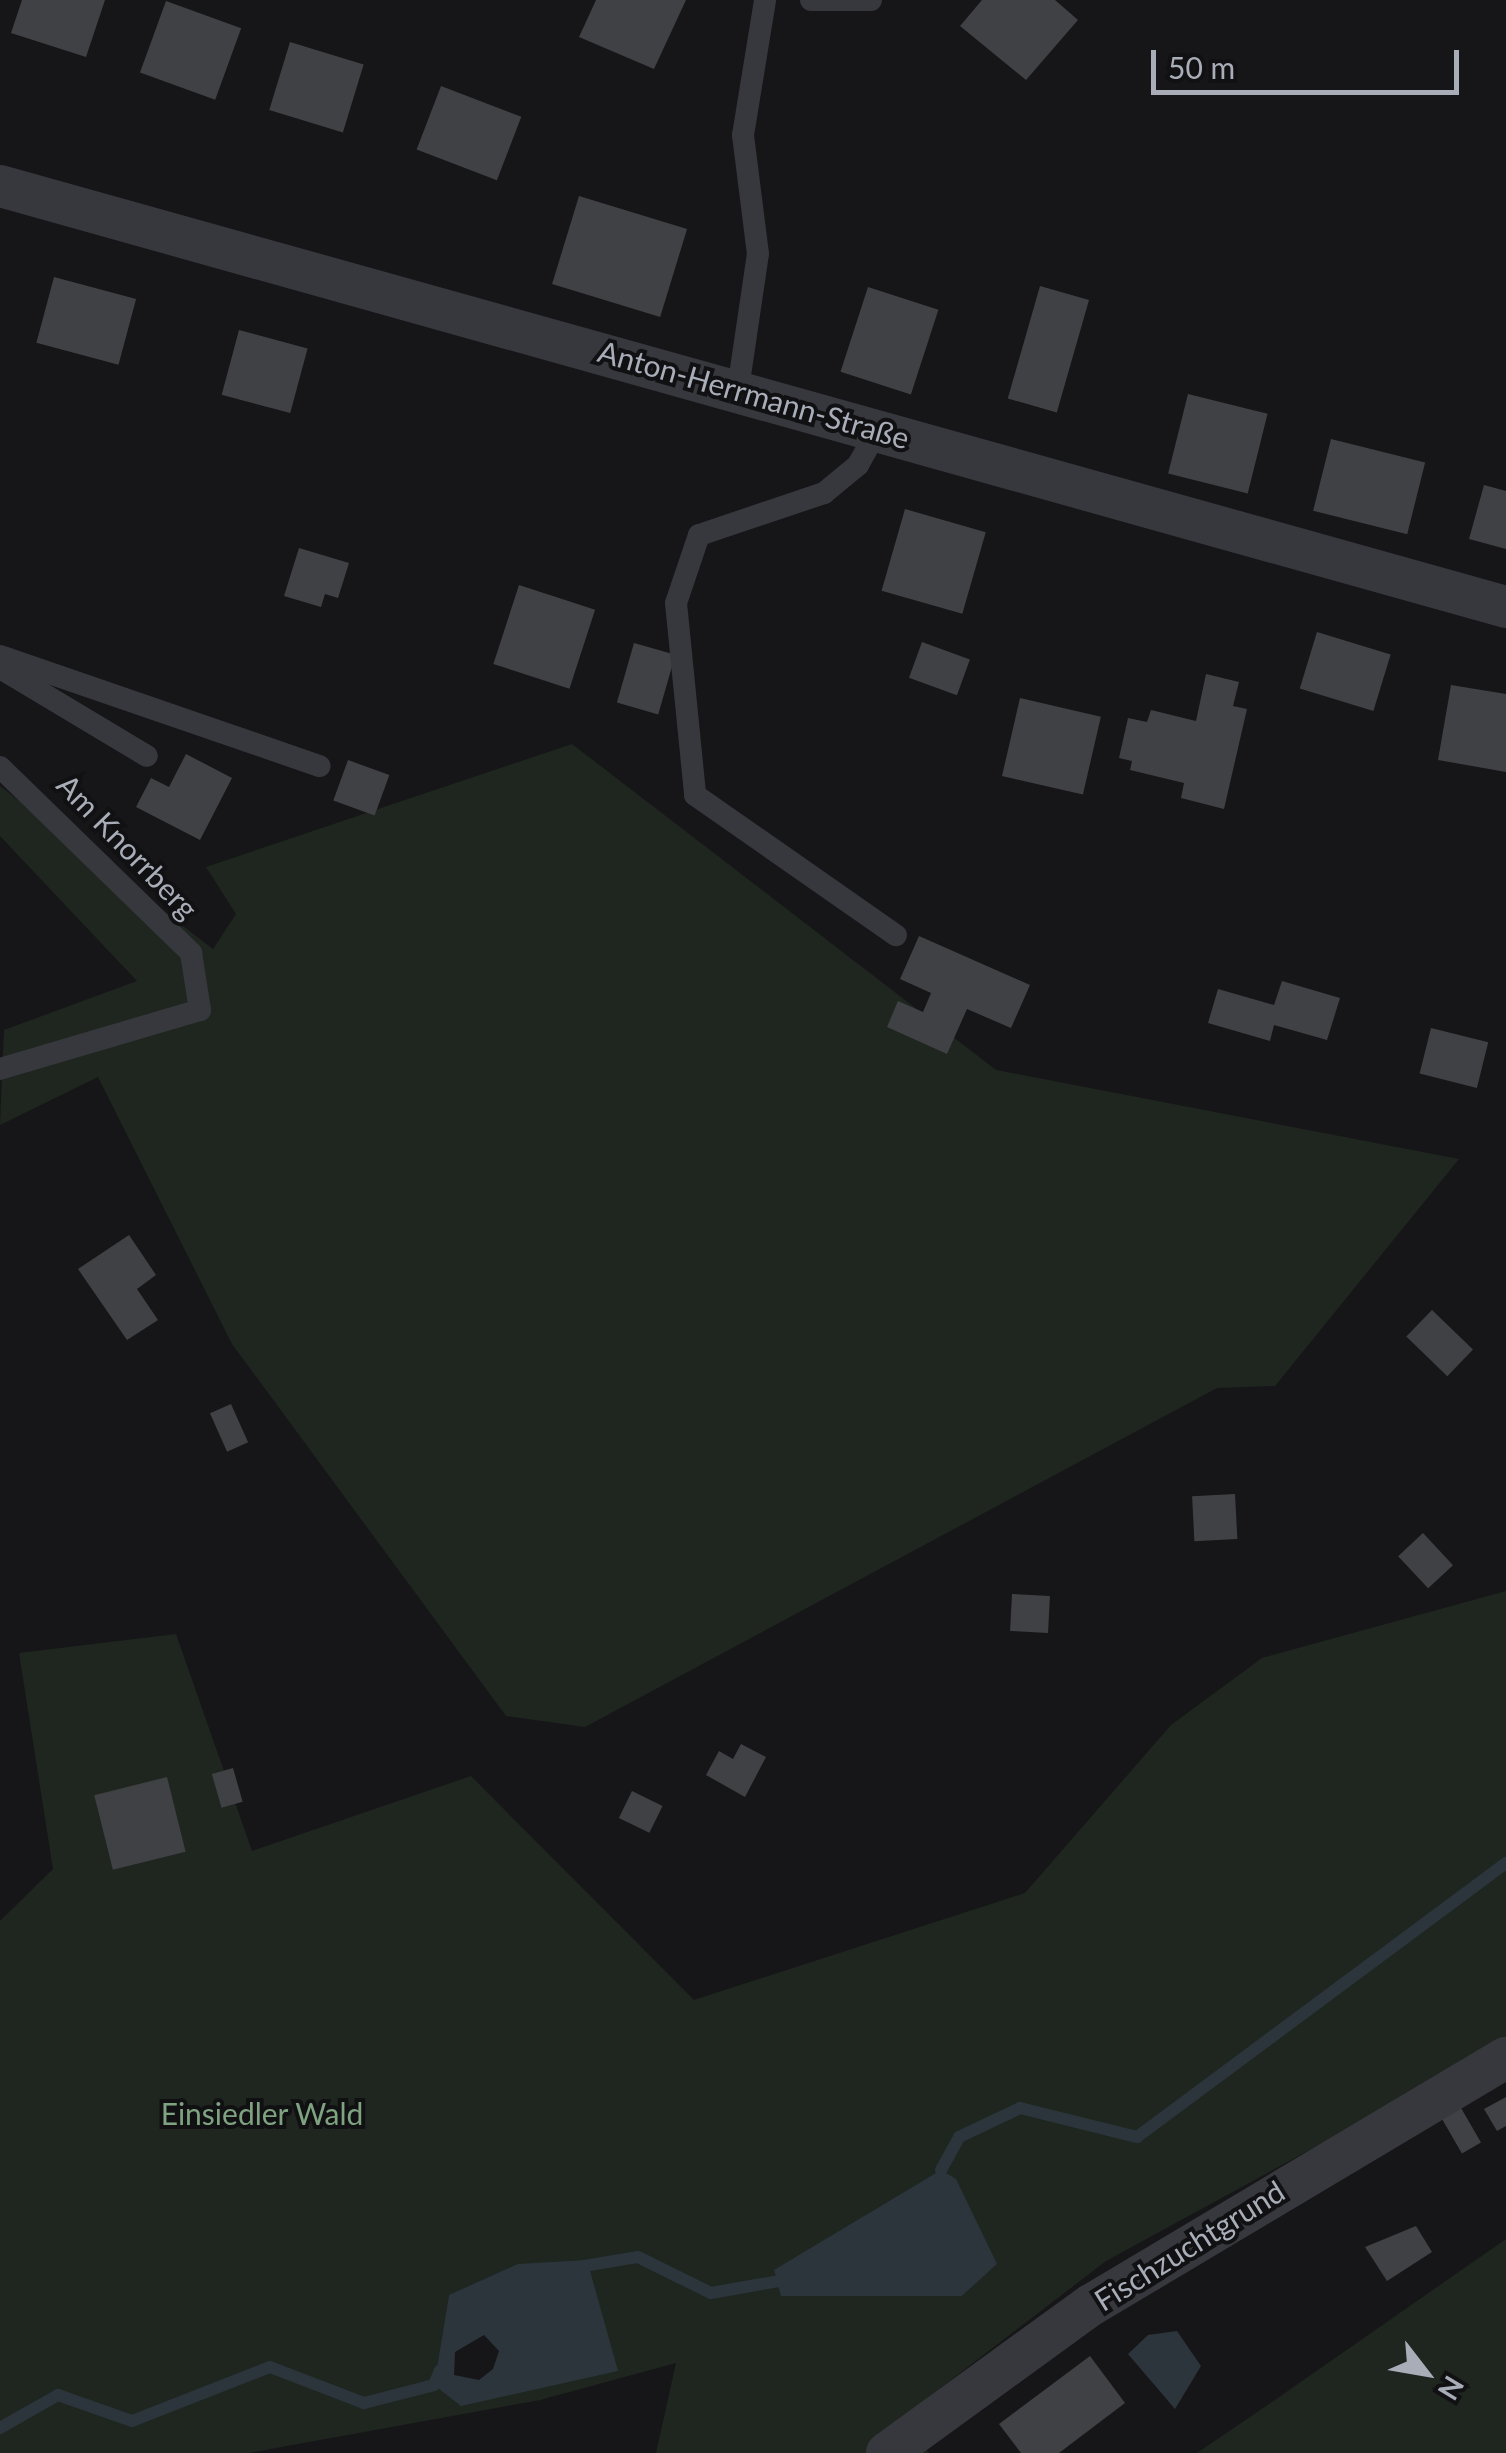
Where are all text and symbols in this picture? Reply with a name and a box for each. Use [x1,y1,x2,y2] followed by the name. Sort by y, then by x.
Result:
[1156,30,1464,92] scale bar
[1168,49,1235,85] text: 50 m
[594,332,914,456] street label: Anton-Herrmann-Straße
[50,766,206,926] street label: Am Knorrberg
[160,2095,364,2131] park label: Einsiedler Wald
[1088,2172,1290,2318] street label: Fischzuchtgrund
[1376,2323,1476,2423] north arrow
[1432,2370,1472,2406] text: N

